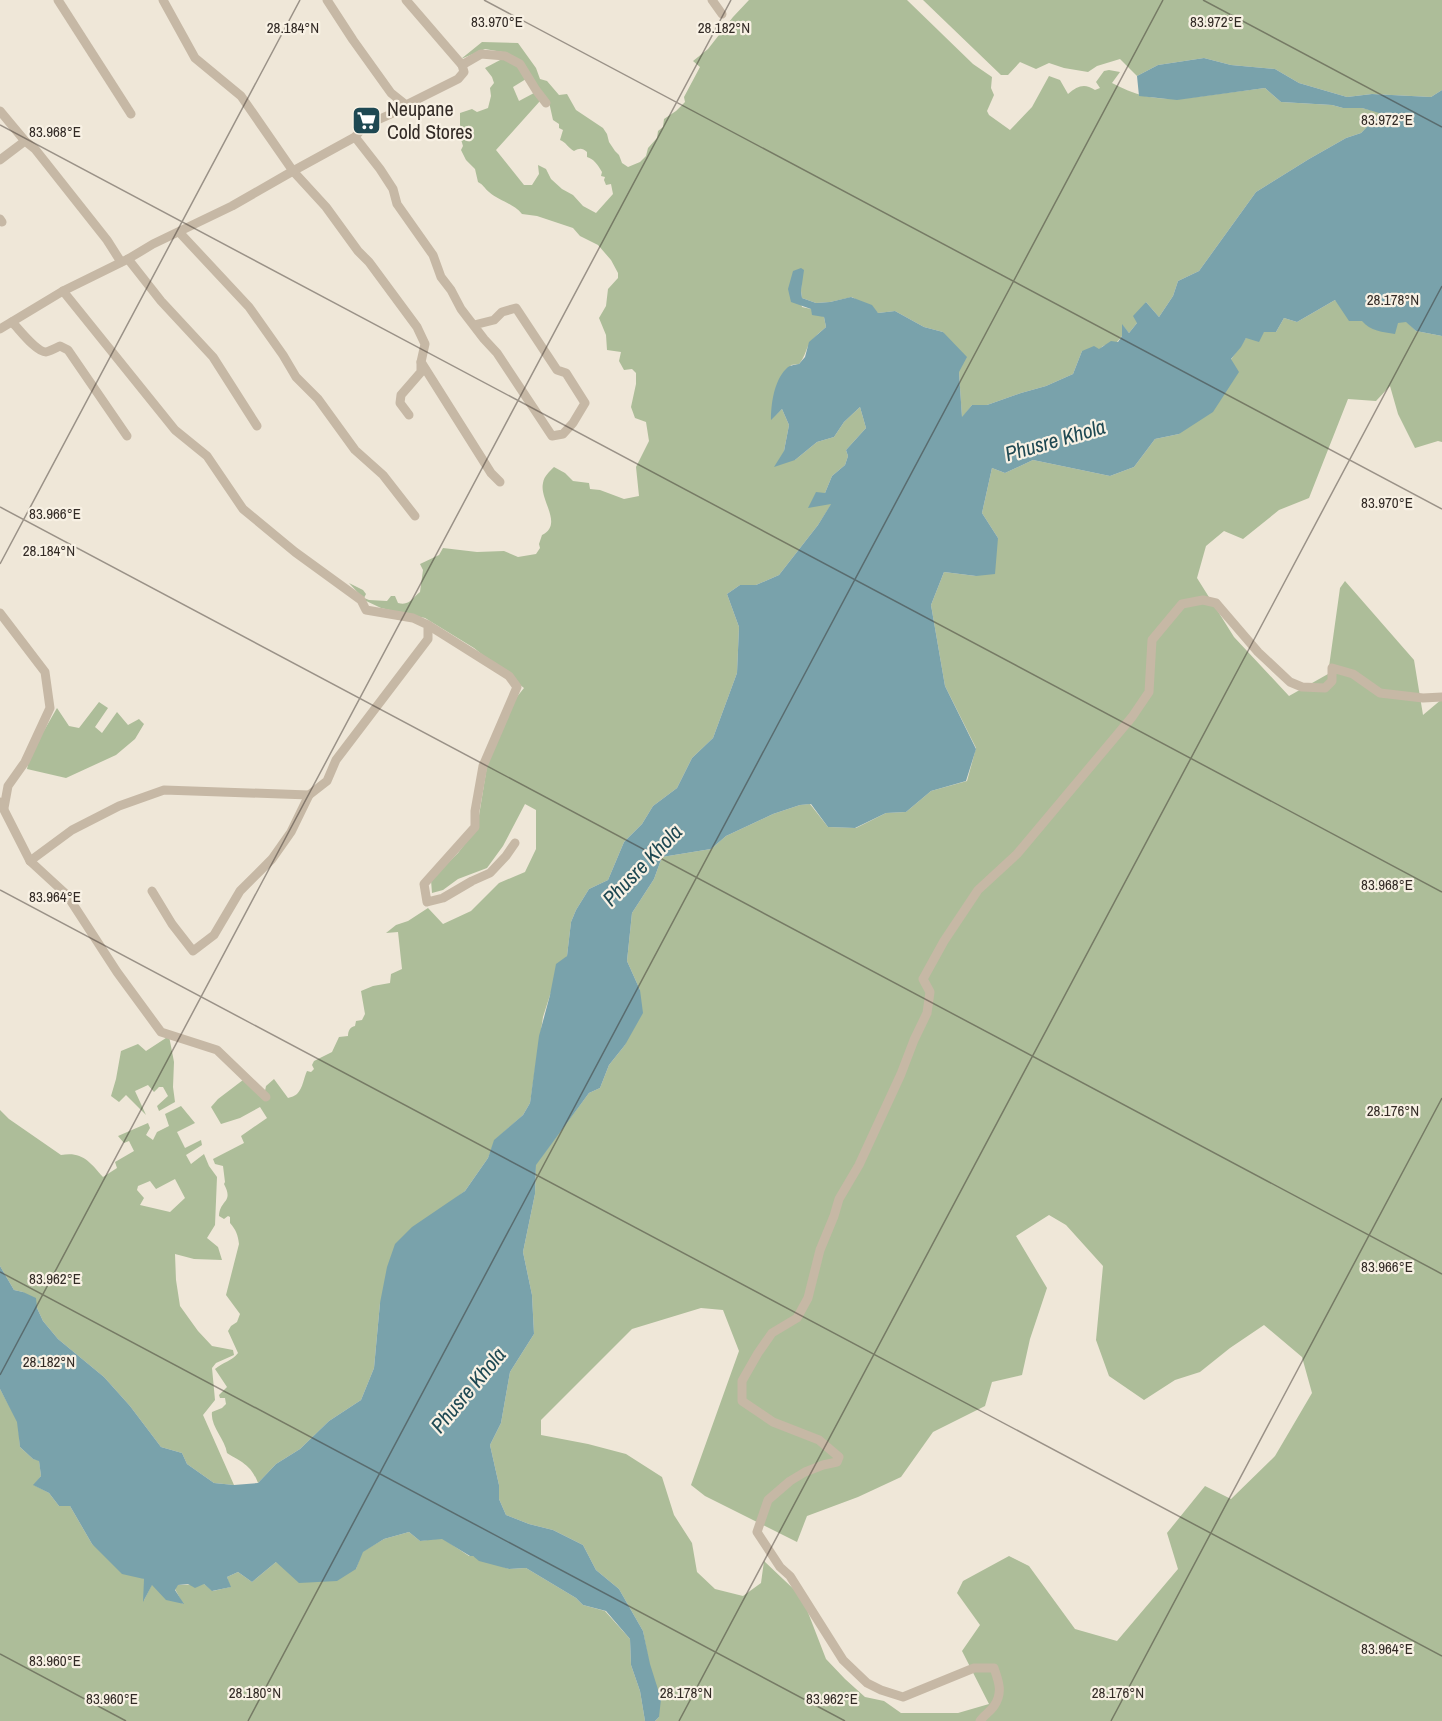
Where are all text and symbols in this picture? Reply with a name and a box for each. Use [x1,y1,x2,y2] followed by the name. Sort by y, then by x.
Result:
[471,11,523,32] text: 83.970°E
[1190,11,1242,32] text: 83.972°E
[267,17,319,38] text: 28.184°N
[698,17,750,38] text: 28.182°N
[387,95,473,145] place label: Neupane Cold Stores
[350,104,382,136] supermarket icon: Neupane Cold Stores
[1361,109,1413,130] text: 83.972°E
[29,121,81,142] text: 83.968°E
[1367,289,1419,310] text: 28.178°N
[1001,412,1109,468] water label: Phusre Khola
[1361,492,1413,513] text: 83.970°E
[29,503,81,524] text: 83.966°E
[23,540,75,561] text: 28.184°N
[596,818,688,912] water label: Phusre Khola
[1361,874,1413,895] text: 83.968°E
[29,886,81,907] text: 83.964°E
[1367,1100,1419,1121] text: 28.176°N
[1361,1256,1413,1277] text: 83.966°E
[29,1268,81,1289] text: 83.962°E
[424,1341,512,1439] water label: Phusre Khola
[23,1351,75,1372] text: 28.182°N
[1361,1638,1413,1659] text: 83.964°E
[29,1650,81,1671] text: 83.960°E
[229,1682,281,1703] text: 28.180°N
[660,1682,712,1703] text: 28.178°N
[1092,1682,1144,1703] text: 28.176°N
[86,1688,138,1709] text: 83.960°E
[806,1688,858,1709] text: 83.962°E

